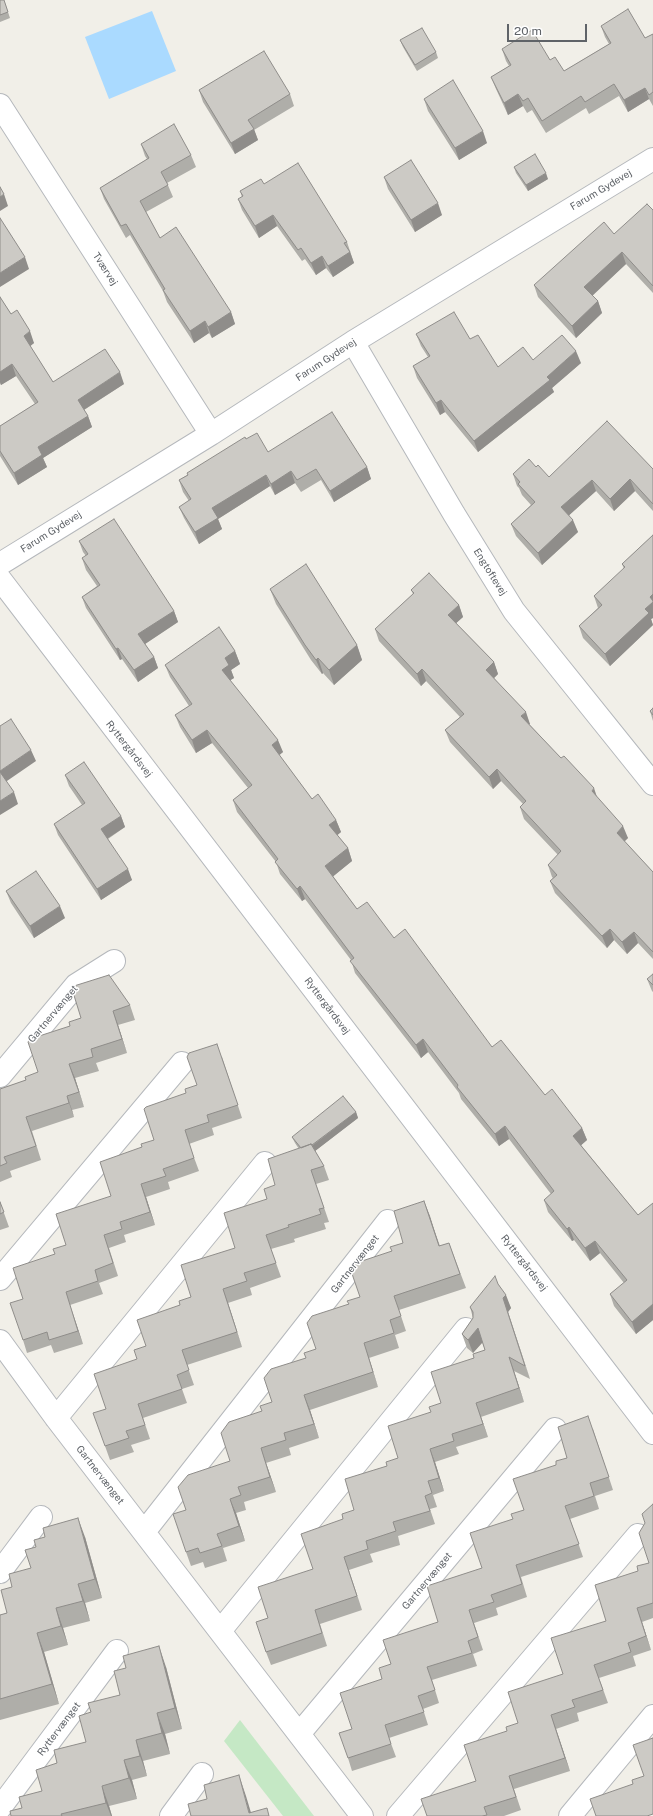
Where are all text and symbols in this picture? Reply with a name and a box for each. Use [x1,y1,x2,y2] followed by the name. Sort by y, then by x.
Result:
[509,16,589,42] scale bar
[514,24,542,38] text: 20 m
[568,167,634,213] street label: Farum Gydevej
[90,250,120,288] street label: Tværvej
[294,336,358,384] street label: Farum Gydevej
[18,508,84,556] street label: Farum Gydevej
[471,546,509,598] street label: Engtoftevej
[103,718,155,780] street label: Ryttergårdsvej
[302,975,352,1037] street label: Ryttergårdsvej
[26,983,80,1045] street label: Gartnervænget
[328,1232,382,1296] street label: Gartnervænget
[498,1232,550,1294] street label: Ryttergårdsvej
[73,1443,127,1507] street label: Gartnervænget
[400,1550,454,1612] street label: Gartnervænget
[35,1700,83,1758] street label: Ryttervænget

